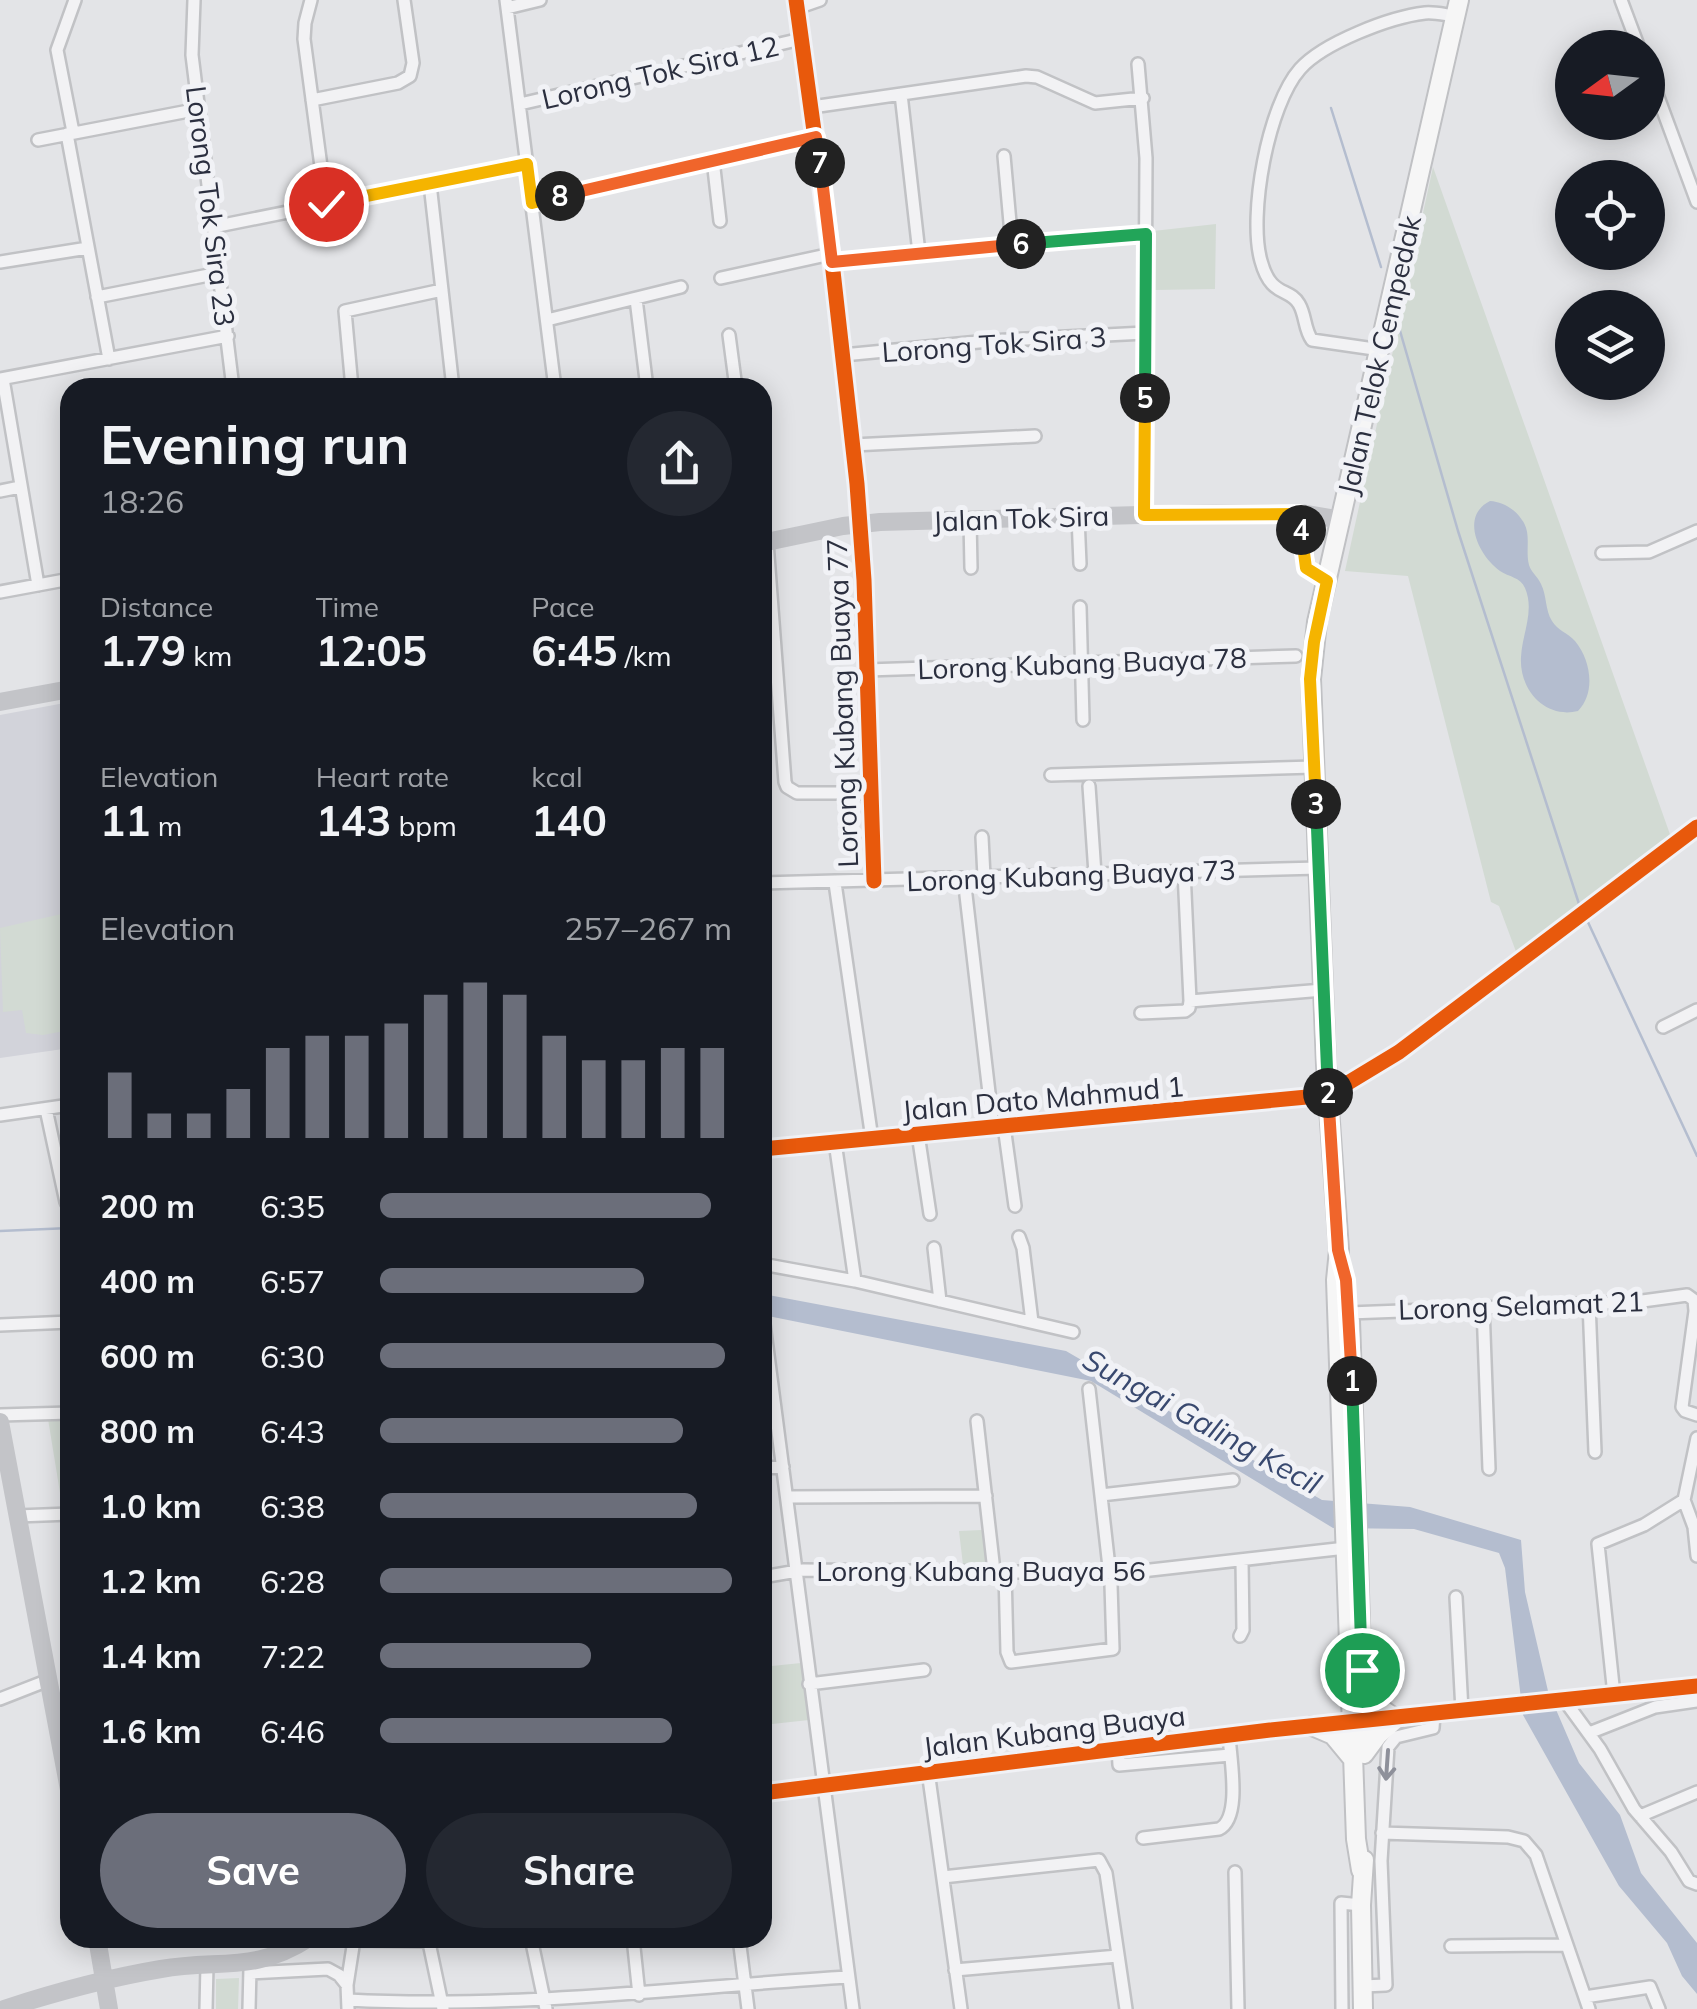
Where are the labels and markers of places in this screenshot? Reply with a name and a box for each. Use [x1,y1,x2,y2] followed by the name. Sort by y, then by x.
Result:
[795,138,845,188] pin: 7
[284,162,369,247] pin
[535,171,585,221] pin: 8
[996,219,1046,269] pin: 6
[1120,373,1170,423] pin: 5
[1276,505,1326,555] pin: 4
[1291,779,1341,829] pin: 3
[1303,1068,1353,1118] pin: 2
[1327,1356,1377,1406] pin: 1
[1320,1628,1405,1713] pin

